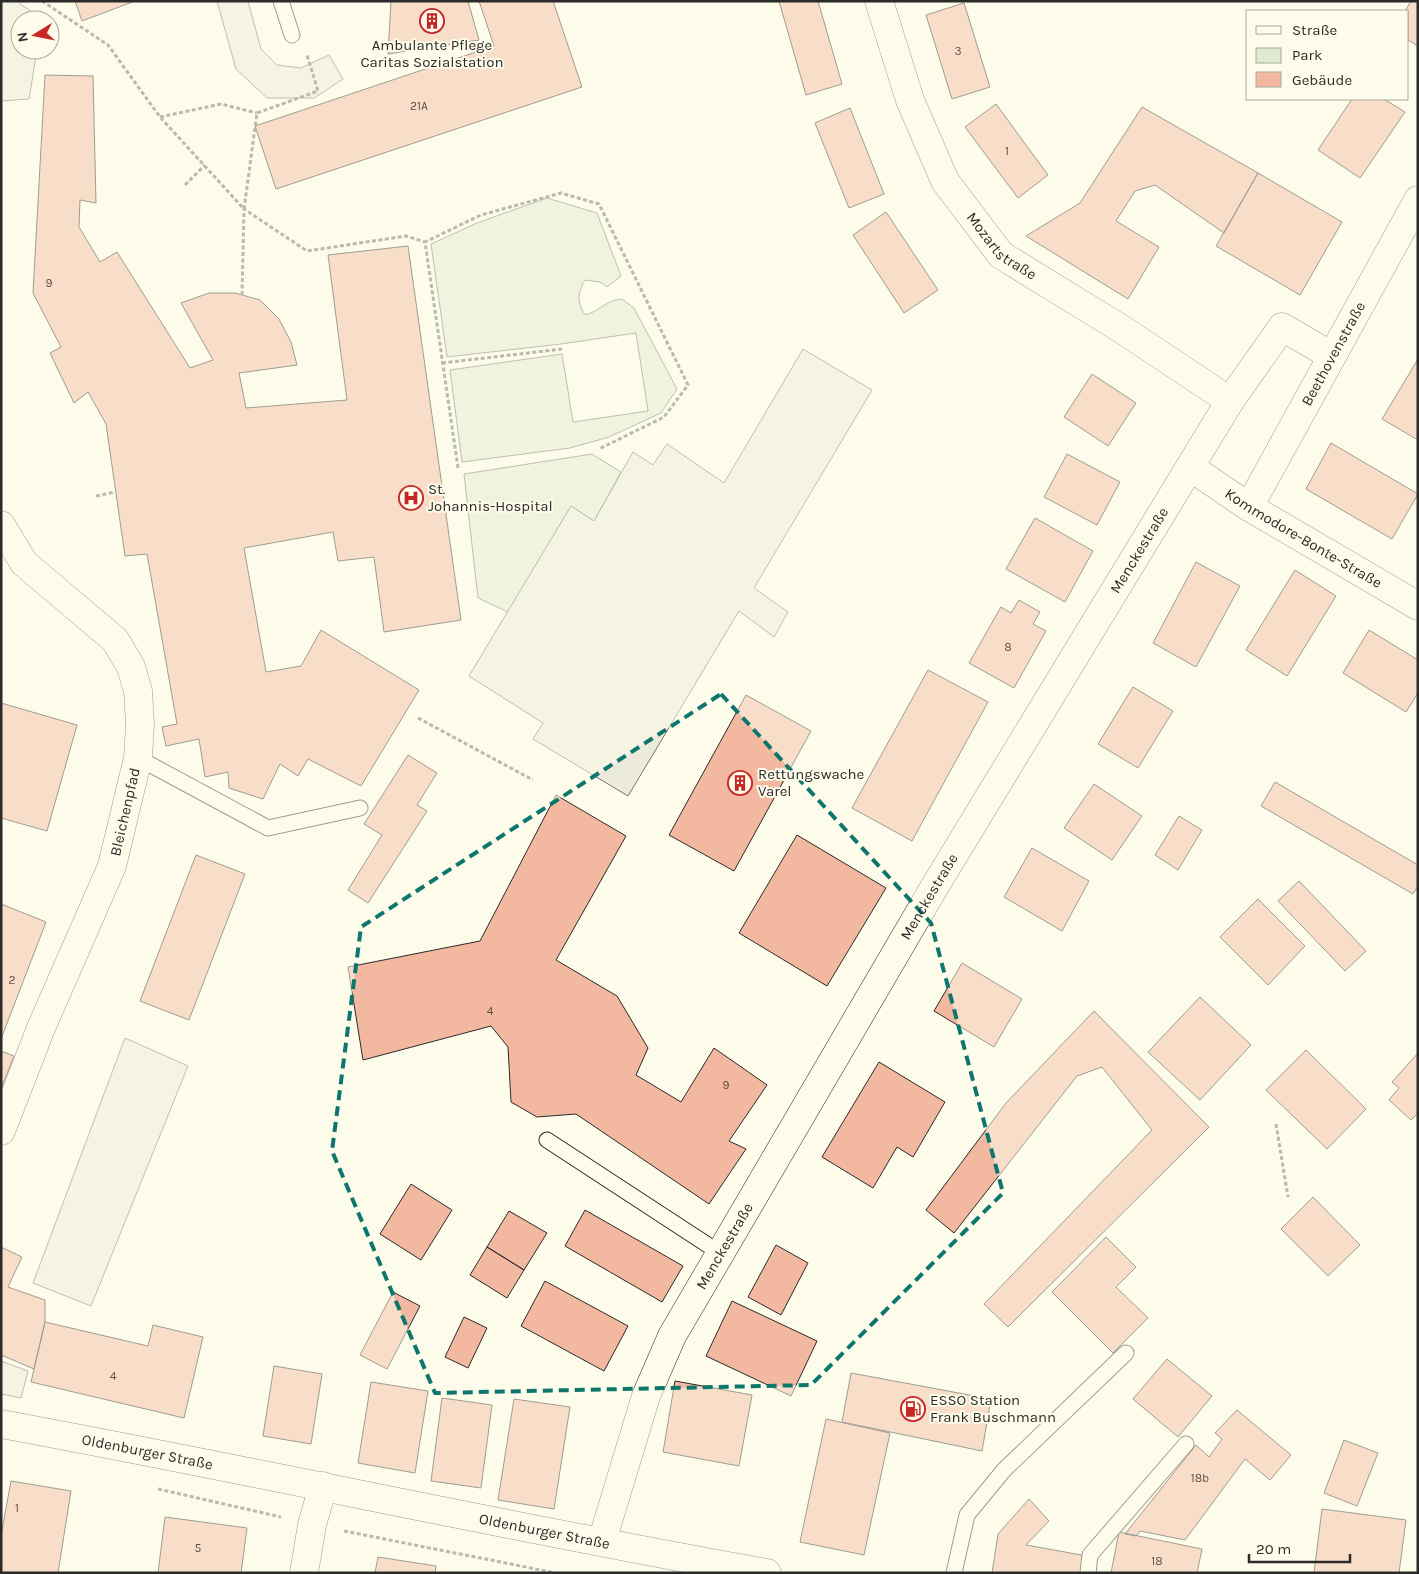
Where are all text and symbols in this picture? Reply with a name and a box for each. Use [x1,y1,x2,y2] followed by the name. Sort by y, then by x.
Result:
[419,8,445,34] building icon: Ambulante Pflege Caritas Sozialstation
[10,10,60,60] north arrow
[1246,10,1409,100] legend
[1292,21,1337,39] text: Straße
[13,31,32,44] text: N
[360,36,504,71] place label: Ambulante Pflege Caritas Sozialstation
[954,44,962,58] house number: 3
[1292,46,1322,64] text: Park
[1292,71,1352,89] text: Gebäude
[410,99,428,113] house number: 21A
[1005,144,1009,158] house number: 1
[963,208,1040,284] street label: Mozartstraße
[46,276,53,290] house number: 9
[1298,299,1369,409] street label: Beethovenstraße
[428,480,553,515] place label: St. Johannis-Hospital
[1222,484,1385,592] street label: Kommodore-Bonte-Straße
[398,485,424,511] hospital icon: St. Johannis-Hospital
[1106,504,1172,597] street label: Menckestraße
[1004,640,1012,654] house number: 8
[758,765,864,800] place label: Rettungswache Varel
[106,766,144,858] street label: Bleichenpfad
[727,770,753,796] building icon: Rettungswache Varel
[896,850,962,943] street label: Menckestraße
[9,973,16,987] house number: 2
[487,1004,494,1018] house number: 4
[723,1078,730,1092] house number: 9
[692,1199,757,1293] street label: Menckestraße
[110,1369,117,1383] house number: 4
[930,1391,1056,1426] place label: ESSO Station Frank Buschmann
[900,1396,926,1422] fuel station icon: ESSO Station Frank Buschmann
[80,1430,214,1474] street label: Oldenburger Straße
[1191,1471,1209,1485] house number: 18b
[15,1501,19,1515] house number: 1
[477,1510,612,1553] street label: Oldenburger Straße
[1249,1532,1350,1564] scale bar
[1256,1540,1291,1558] text: 20 m
[195,1541,202,1555] house number: 5
[1151,1554,1163,1568] house number: 18

